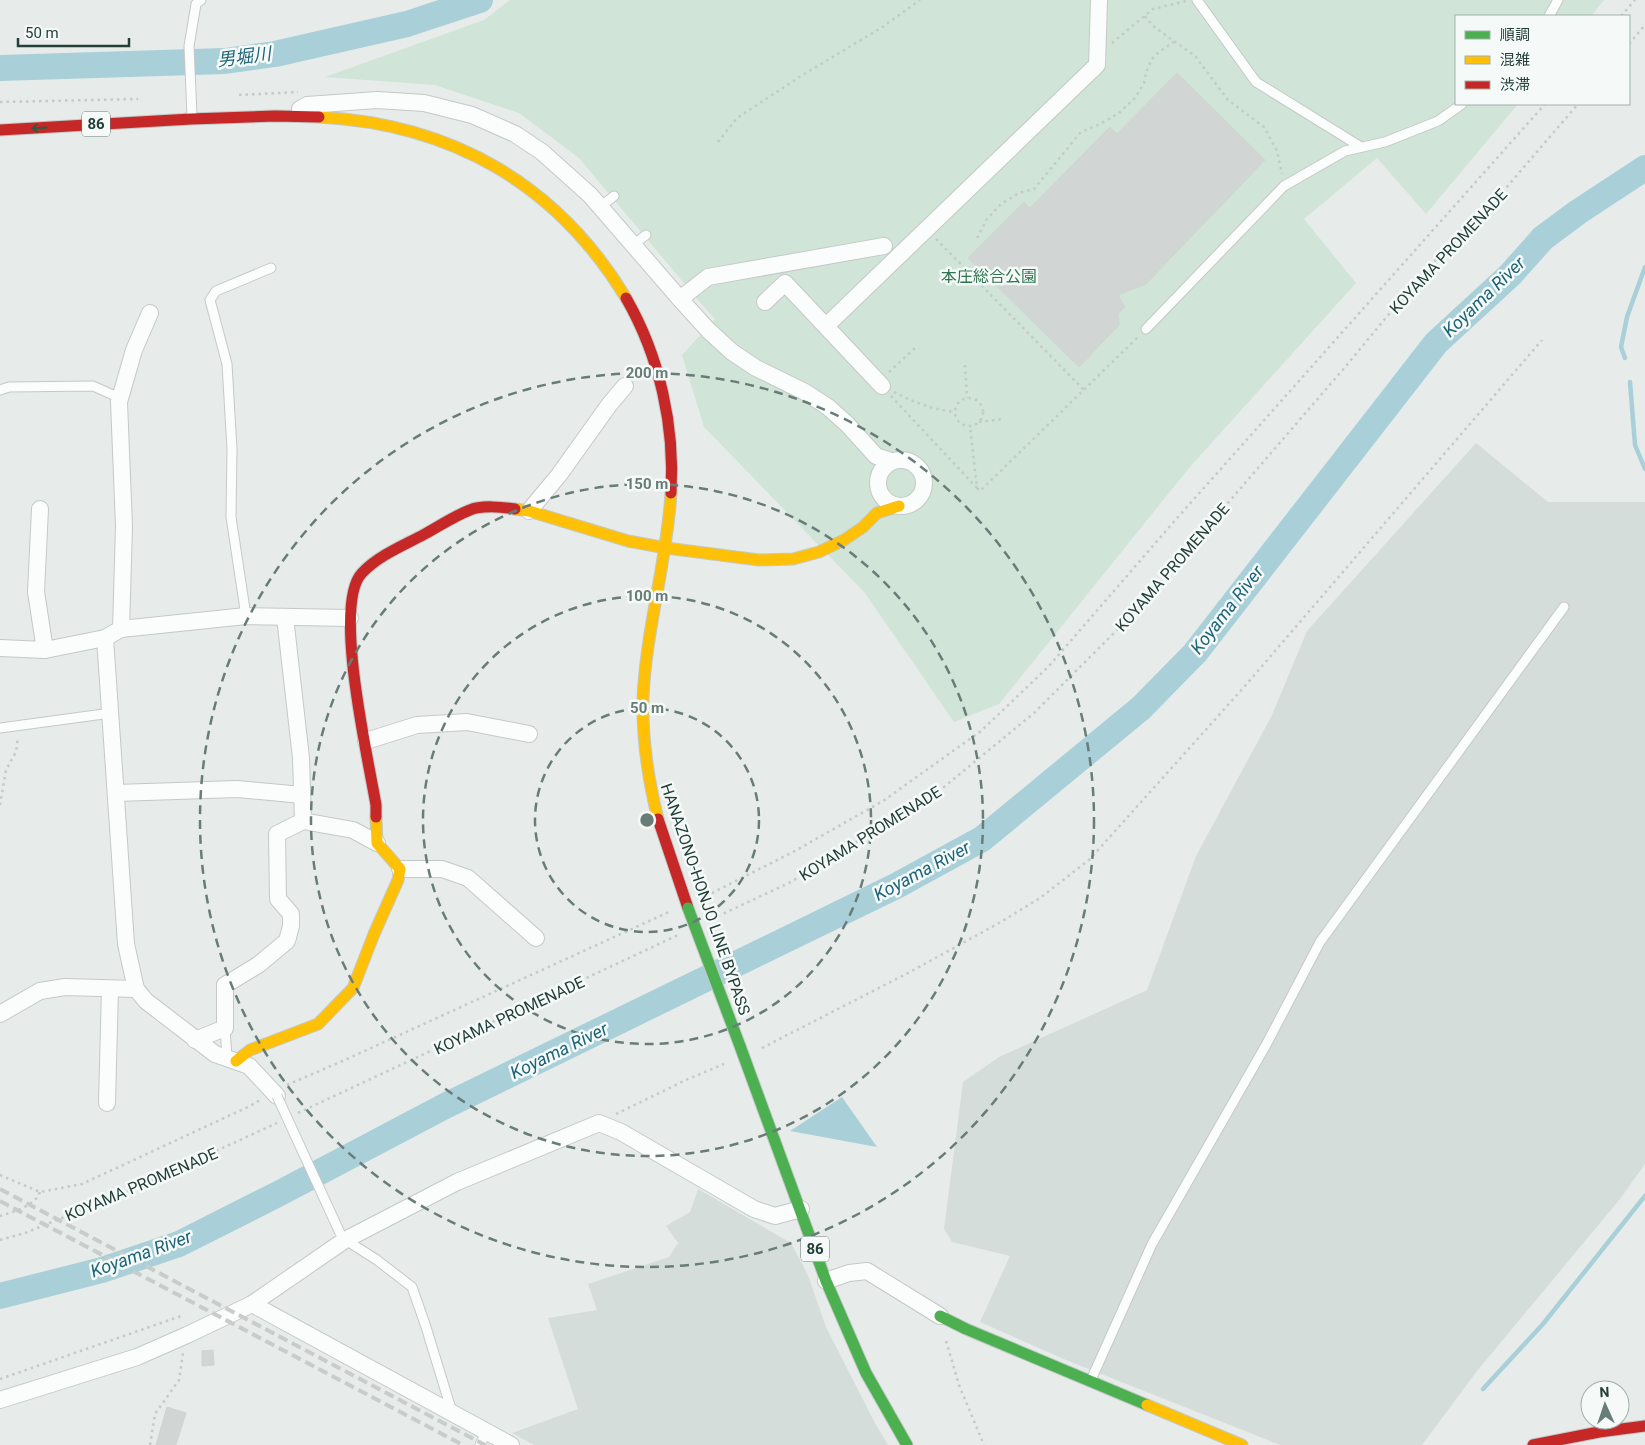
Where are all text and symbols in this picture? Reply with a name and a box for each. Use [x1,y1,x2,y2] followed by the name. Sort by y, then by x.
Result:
[18,15,129,47] scale bar
[1455,15,1630,105] legend
[25,24,59,42] text: 50 m
[1500,26,1530,44] text: 順調
[216,43,274,70] water label: 男堀川
[1500,51,1530,69] text: 混雑
[1500,76,1530,94] text: 渋滞
[82,112,110,136] road number: 86
[31,123,47,132] one-way arrow
[1386,185,1511,318] street label: KOYAMA PROMENADE
[1438,252,1530,341] water label: Koyama River
[941,267,1037,286] park label: 本庄総合公園
[626,364,668,382] text: 200 m
[626,475,668,493] text: 150 m
[1111,499,1233,635] street label: KOYAMA PROMENADE
[1186,561,1268,658] water label: Koyama River
[626,587,668,605] text: 100 m
[630,699,664,717] text: 50 m
[657,781,754,1018] street label: HANAZONO-HONJO LINE BYPASS
[796,782,945,885] street label: KOYAMA PROMENADE
[638,811,656,829] centre of rings
[870,836,974,905] water label: Koyama River
[431,972,588,1059] street label: KOYAMA PROMENADE
[507,1017,612,1083] water label: Koyama River
[62,1144,220,1225] street label: KOYAMA PROMENADE
[87,1225,195,1282] water label: Koyama River
[801,1236,829,1262] road number: 86
[1580,1380,1630,1430] north arrow
[1599,1384,1610,1400] text: N

